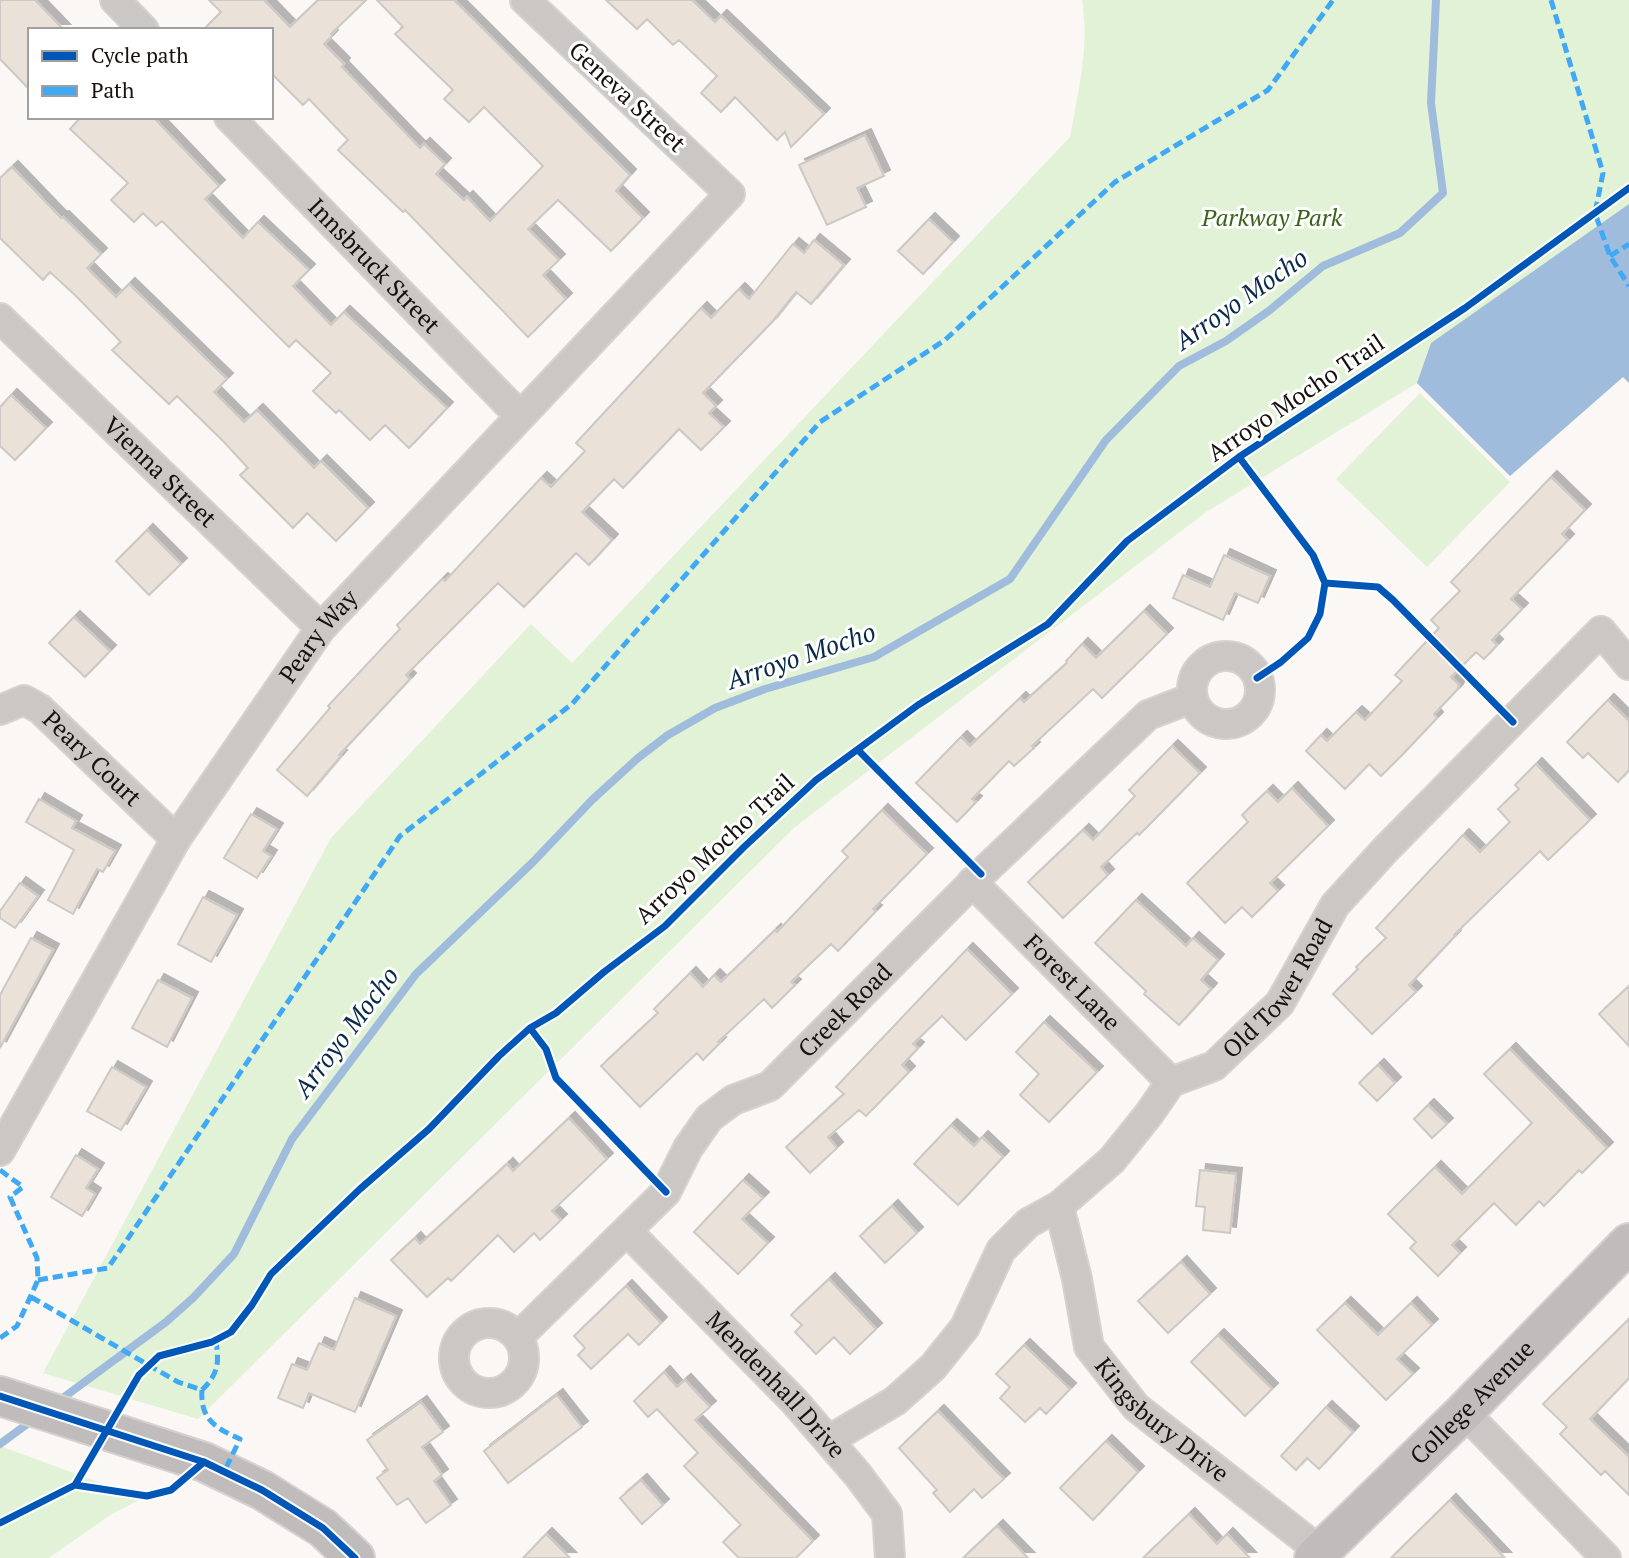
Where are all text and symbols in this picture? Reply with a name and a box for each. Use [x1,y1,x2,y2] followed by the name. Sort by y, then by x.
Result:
[28,28,273,119] legend
[562,34,693,159] street label: Geneva Street
[91,41,189,69] text: Cycle path
[91,76,134,104] text: Path
[302,191,448,340] street label: Innsbruck Street
[1201,201,1343,233] park label: Parkway Park
[1165,240,1314,358] water label: Arroyo Mocho
[1201,326,1390,468] street label: Arroyo Mocho Trail
[97,409,224,534] street label: Vienna Street
[271,581,365,689] street label: Peary Way
[720,614,880,697] water label: Arroyo Mocho
[36,703,149,813] street label: Peary Court
[628,766,801,931] street label: Arroyo Mocho Trail
[1215,912,1339,1065] street label: Old Tower Road
[1018,927,1128,1037] street label: Forest Lane
[790,956,898,1064] street label: Creek Road
[284,959,406,1105] water label: Arroyo Mocho
[699,1304,853,1465] street label: Mendenhall Drive
[1403,1333,1541,1471] street label: College Avenue
[1088,1351,1236,1489] street label: Kingsbury Drive

